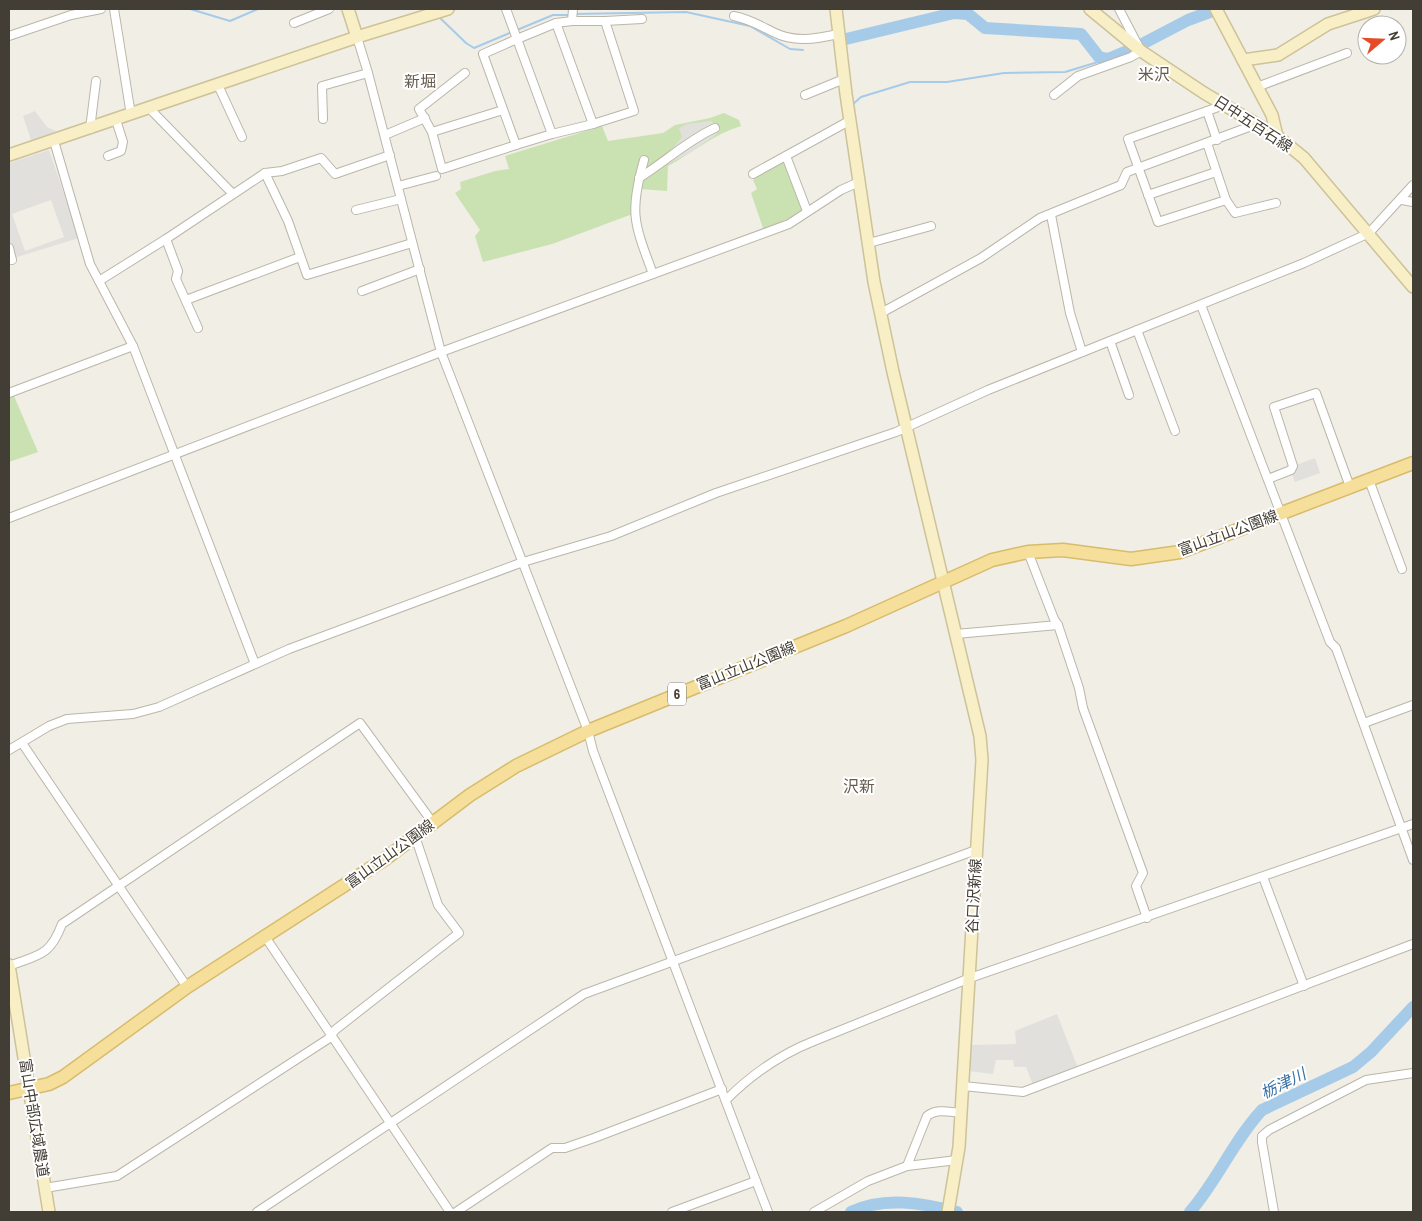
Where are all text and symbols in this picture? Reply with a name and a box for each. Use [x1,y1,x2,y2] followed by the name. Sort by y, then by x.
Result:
[1357,15,1407,65] north arrow
[1384,29,1404,43] text: N
[1138,63,1170,85] district label: 米沢
[404,70,436,92] district label: 新堀
[1210,90,1297,157] street label: 日中五百石線
[1175,505,1281,560] street label: 富山立山公園線
[693,636,798,695] street label: 富山立山公園線
[668,682,686,706] road number: 6
[843,775,875,797] district label: 沢新
[341,814,438,893] street label: 富山立山公園線
[961,858,986,934] street label: 谷口沢新線
[15,1057,54,1179] street label: 富山中部広域農道
[1257,1062,1311,1103] water label: 栃津川

